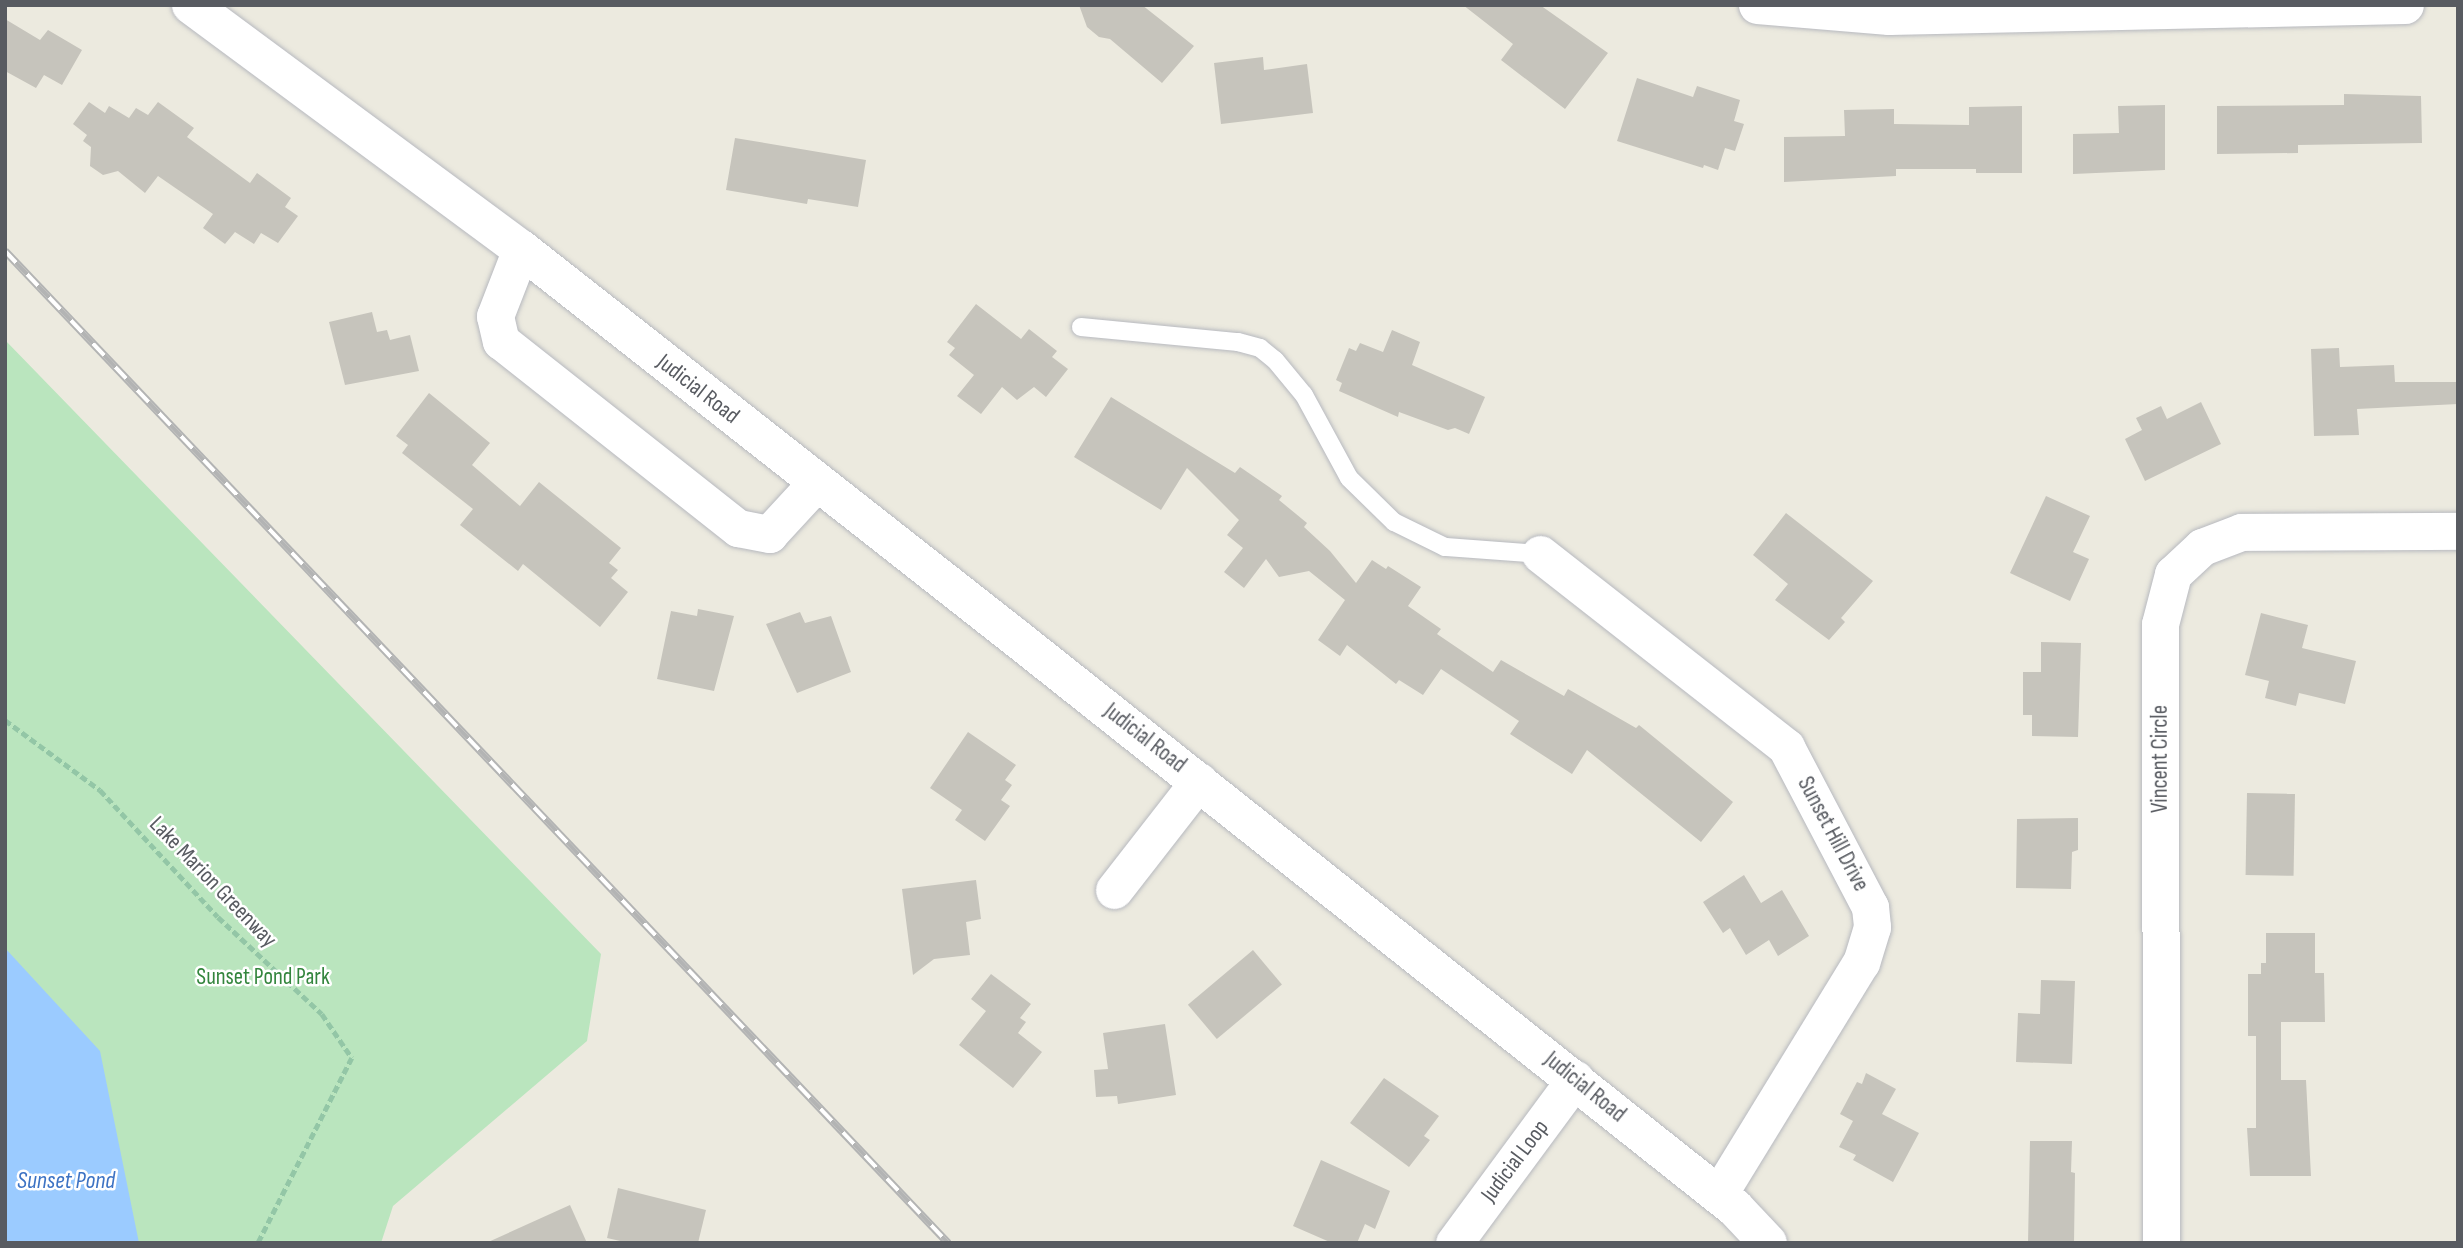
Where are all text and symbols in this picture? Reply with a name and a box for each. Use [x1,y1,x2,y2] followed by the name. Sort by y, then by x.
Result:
[651,348,745,430] street label: Judicial Road
[1098,697,1192,779] street label: Judicial Road
[2146,705,2174,813] street label: Vincent Circle
[1791,772,1875,896] street label: Sunset Hill Drive
[144,811,282,953] street label: Lake Marion Greenway
[196,963,330,991] park label: Sunset Pond Park
[1539,1046,1631,1128] street label: Judicial Road
[1475,1115,1555,1207] street label: Judicial Loop
[17,1167,115,1195] water label: Sunset Pond

